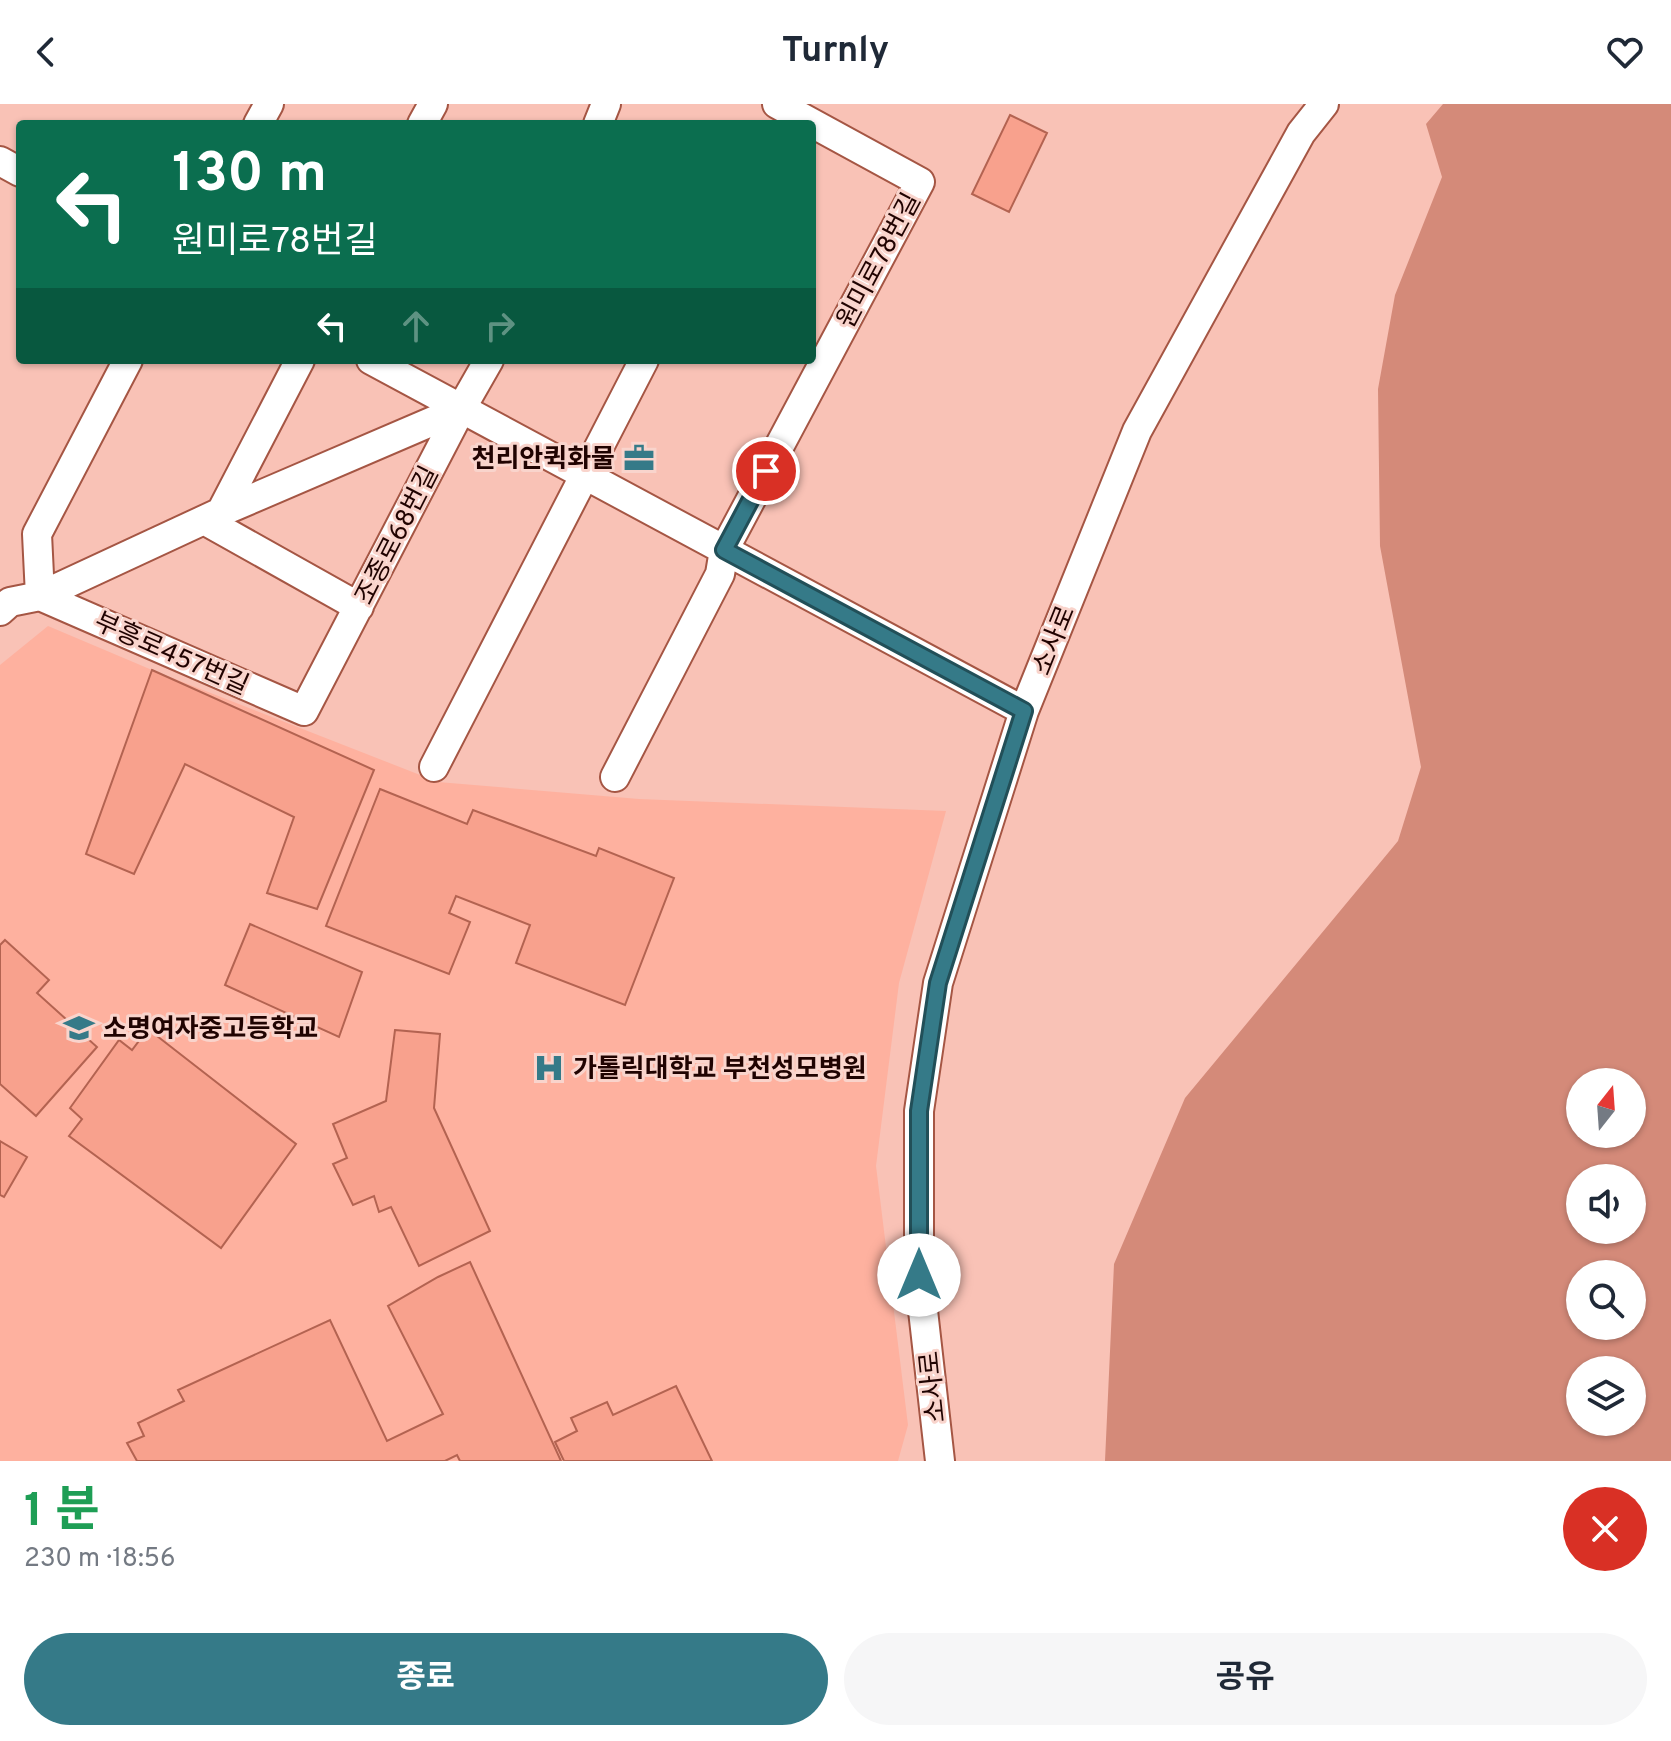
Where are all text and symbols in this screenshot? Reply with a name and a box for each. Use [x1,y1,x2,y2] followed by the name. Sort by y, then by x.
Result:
[782,29,889,75] text: Turnly
[24,30,68,74] icon: back
[1603,30,1647,74] icon: heart
[172,141,327,211] text: 130 m
[40,152,144,256] icon: left
[831,188,930,334] street label: 원미로78번길
[172,220,377,266] text: 원미로78번길
[310,304,354,348] icon: left
[394,304,438,348] icon: ahead
[478,304,522,348] icon: right
[732,437,800,505] pin
[622,441,656,475] office icon: 천리안퀵화물
[471,444,615,477] place label: 천리안퀵화물
[744,449,788,493] icon: arrive
[349,461,447,611] street label: 조종로68번길
[1027,601,1084,680] street label: 소사로
[89,607,253,704] street label: 부흥로457번길
[62,1011,96,1045] school or university icon: 소명여자중고등학교
[103,1014,318,1047] place label: 소명여자중고등학교
[532,1051,566,1085] hospital icon: 가톨릭대학교 부천성모병원
[573,1054,867,1087] place label: 가톨릭대학교 부천성모병원
[1566,1068,1646,1148] north arrow
[1566,1068,1646,1436] map controls
[1566,1164,1646,1244] button: sound
[877,1233,961,1317] position arrow
[1566,1260,1646,1340] button: search
[914,1349,955,1424] street label: 소사로
[1566,1356,1646,1436] button: layers
[24,1483,99,1543] text: 1 분
[1563,1487,1647,1571] button: close
[24,1543,175,1576] text: 230 m · 18:56
[24,1633,828,1725] button: 종료
[844,1633,1647,1725] button: 공유

